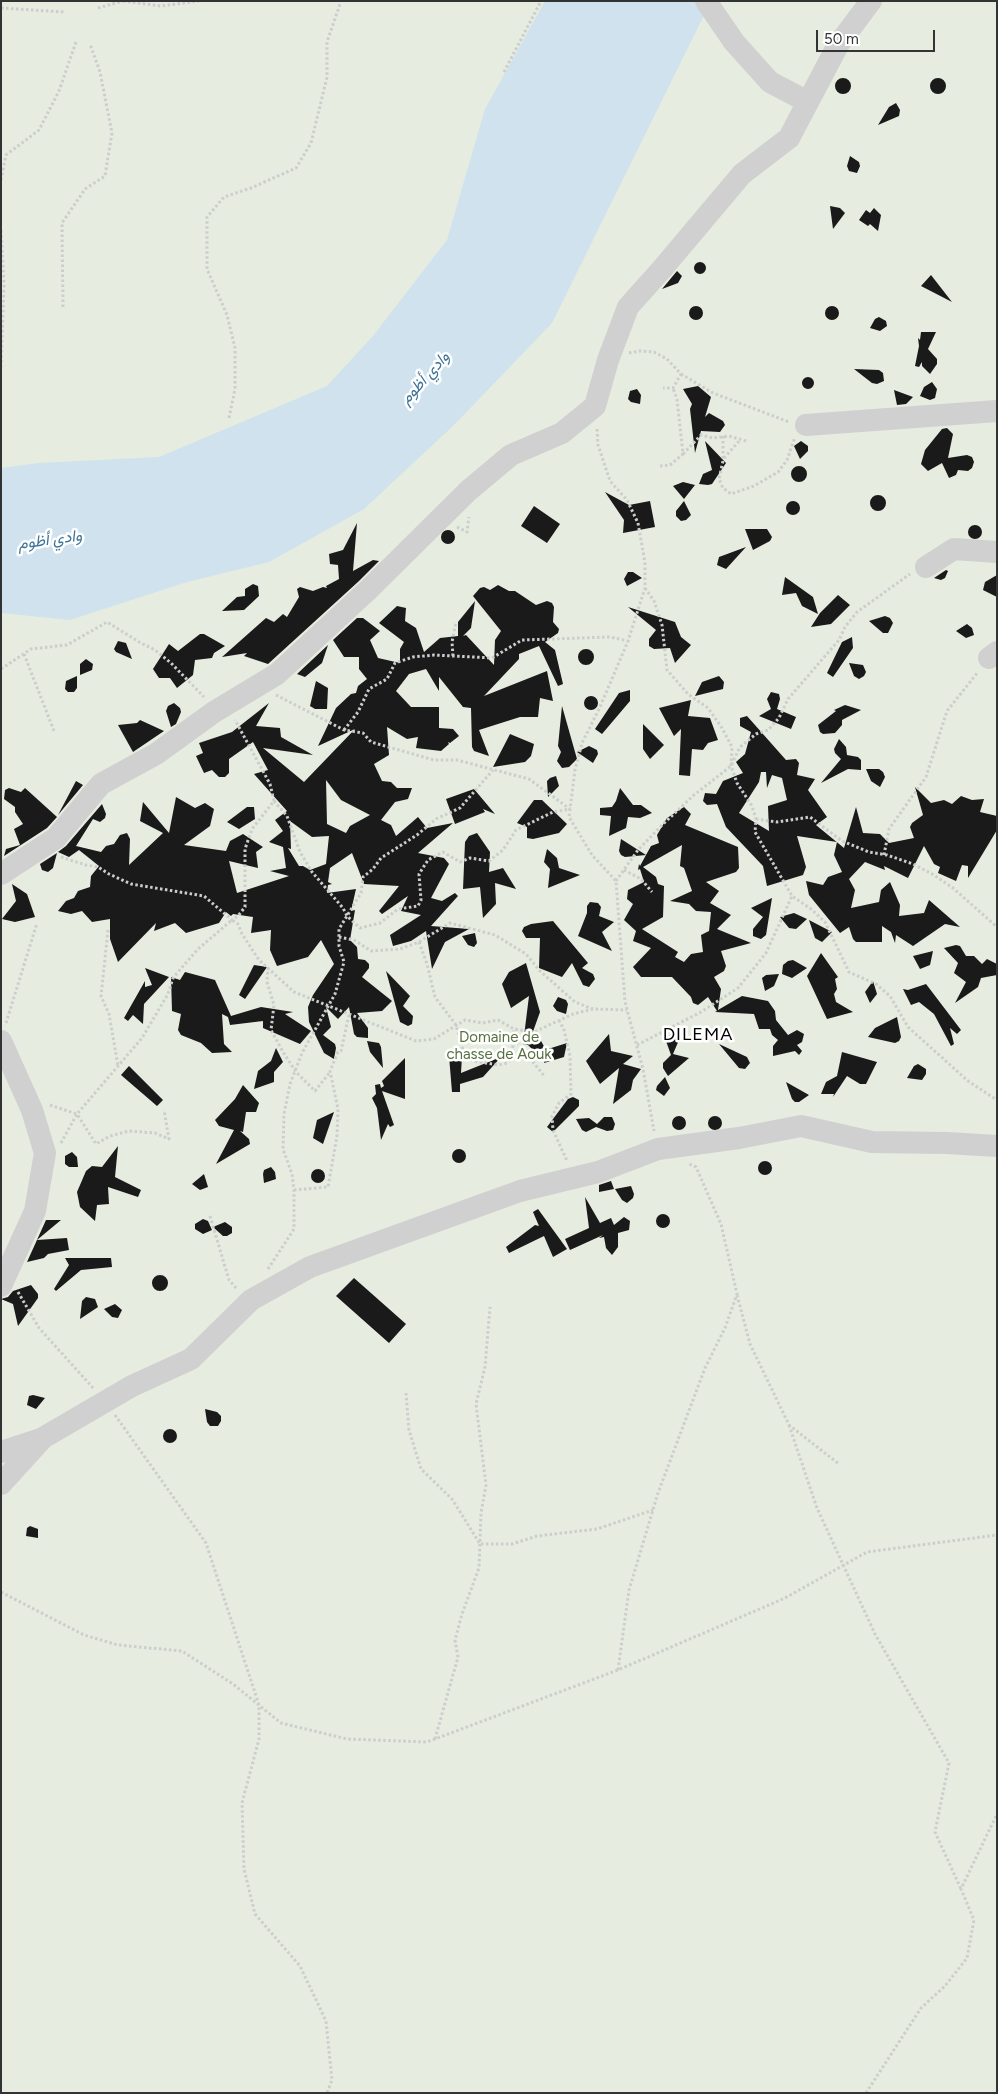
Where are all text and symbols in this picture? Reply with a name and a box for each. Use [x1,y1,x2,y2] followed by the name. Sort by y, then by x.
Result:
[818,20,937,52] scale bar
[824,30,859,48] text: 50 m
[396,348,454,408] water label: وادي أظوم
[17,526,83,554] water label: وادي أظوم
[662,1024,734,1046] district label: DILEMA
[446,1029,552,1064] park label: Domaine de chasse de Aouk

